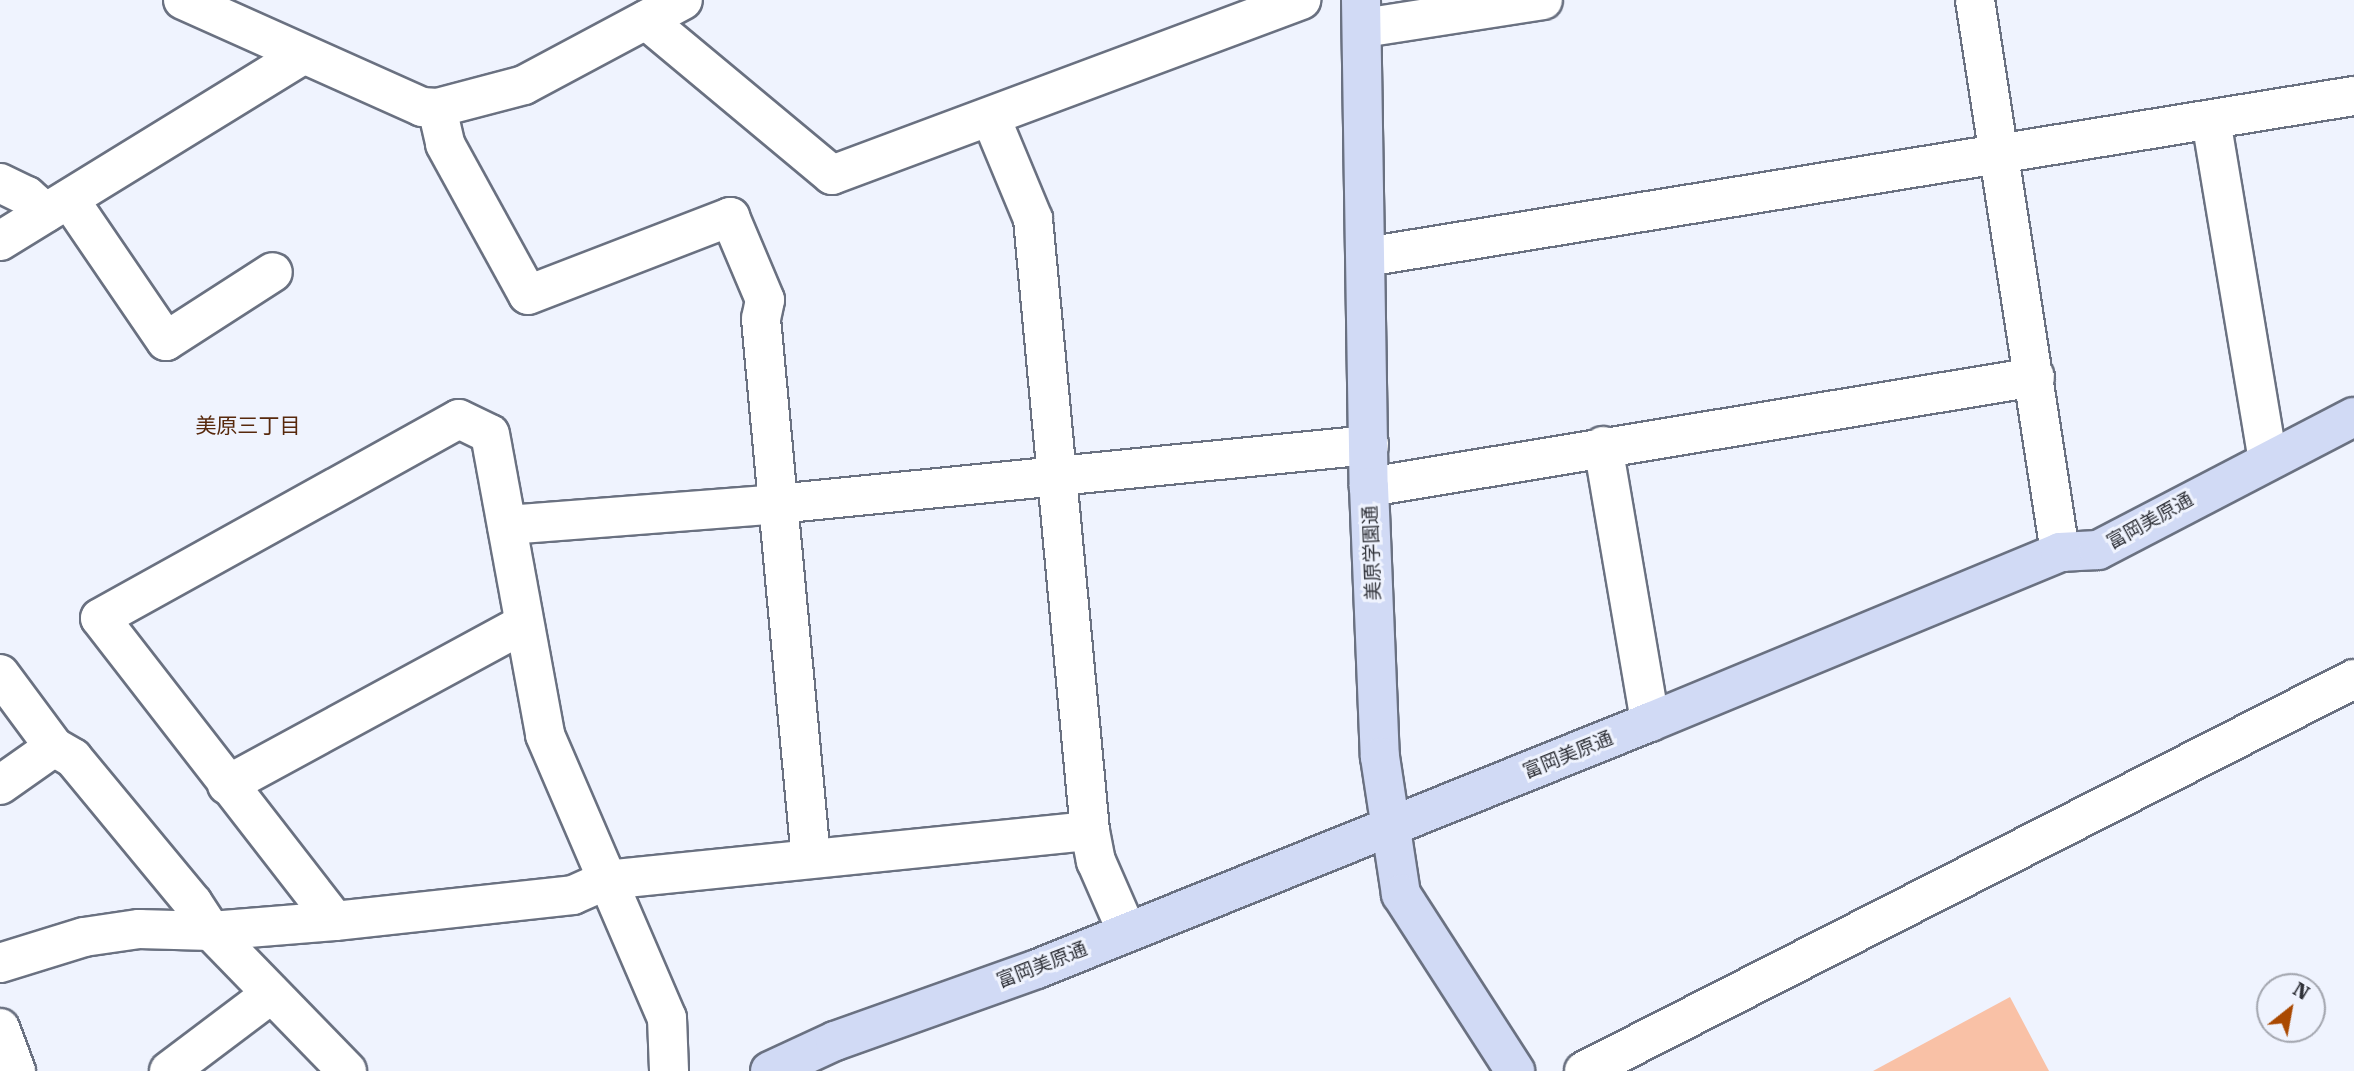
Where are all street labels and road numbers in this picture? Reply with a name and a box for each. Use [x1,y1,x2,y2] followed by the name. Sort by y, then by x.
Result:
[2103,488,2197,554] street label: 富岡美原通
[1359,505,1385,601] street label: 美原学園通
[1520,727,1616,783] street label: 富岡美原通
[994,937,1090,993] street label: 富岡美原通

